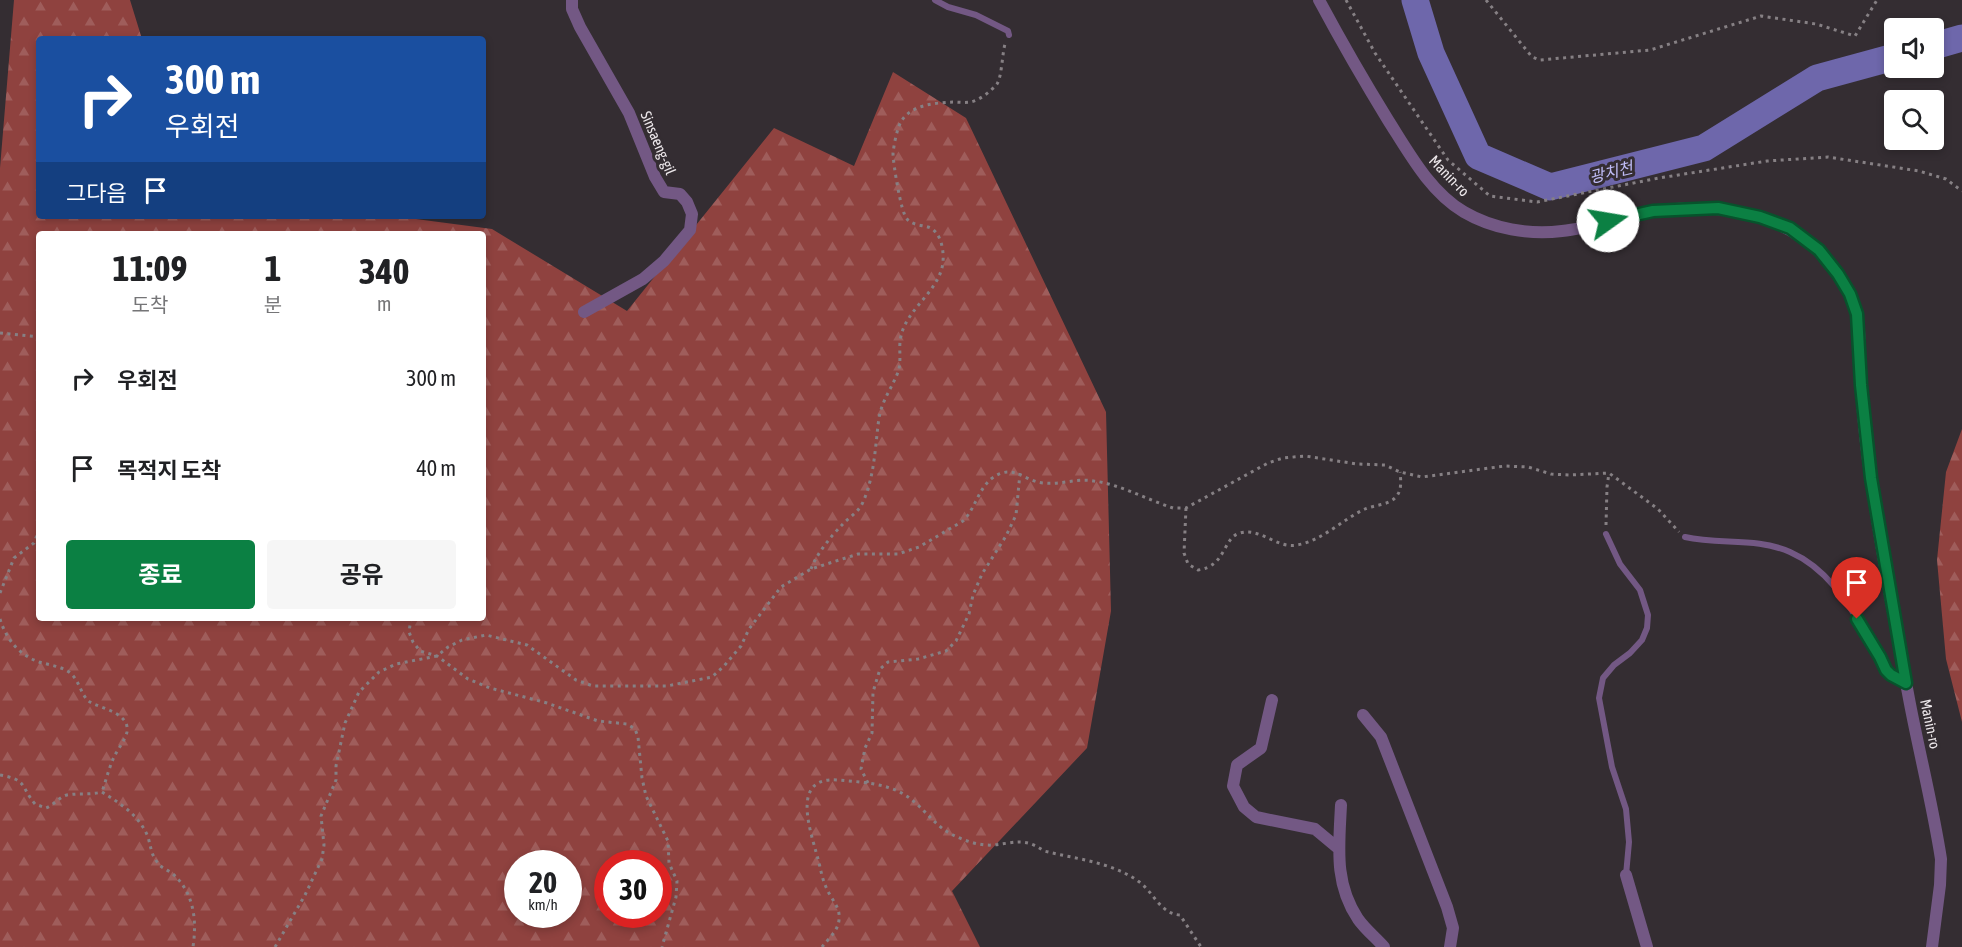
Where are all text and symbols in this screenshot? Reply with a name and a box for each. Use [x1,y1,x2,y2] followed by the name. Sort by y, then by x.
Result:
[1884,18,1944,150] map controls
[1884,18,1944,78] button: sound
[165,55,260,103] text: 300 m
[66,60,144,138] icon: right
[1884,90,1944,150] button: search
[637,108,679,177] street label: Sinsaeng-gil
[165,111,240,142] text: 우회전
[1426,152,1473,200] street label: Manin-ro
[1587,157,1637,186] water label: 광치천
[139,174,172,207] icon: arrive
[66,180,127,206] text: 그다음
[1576,189,1640,253] position arrow
[113,247,187,289] text: 11:09
[265,247,281,289] text: 1
[359,250,409,292] text: 340
[377,292,391,315] text: m
[132,293,168,316] text: 도착
[264,293,282,316] text: 분
[66,362,99,395] icon: right
[406,365,456,391] text: 300 m
[117,367,178,393] text: 우회전
[66,452,99,485] icon: arrive
[416,455,456,481] text: 40 m
[117,457,221,483] text: 목적지 도착
[66,540,255,609] button: 종료
[267,540,456,609] button: 공유
[1831,557,1882,619] pin
[1840,566,1873,599] icon: arrive
[1917,698,1944,750] street label: Manin-ro
[594,850,672,928] speed limit sign: 30
[529,865,557,899] text: 20
[528,896,558,913] text: km/h

